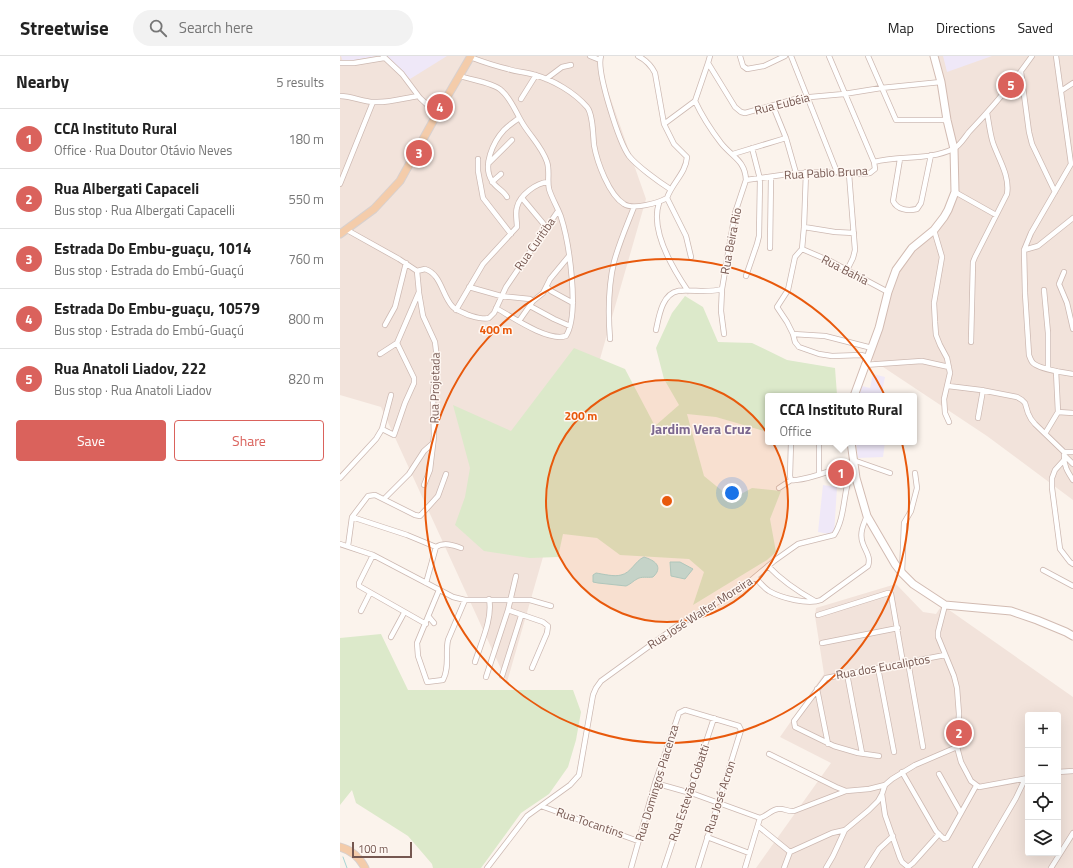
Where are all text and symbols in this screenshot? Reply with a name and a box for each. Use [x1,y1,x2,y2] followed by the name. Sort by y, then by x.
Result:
[133,10,413,46] search box
[20,13,109,42] text: Streetwise
[179,16,253,39] text: Search here
[147,17,169,39] icon: search
[888,17,914,38] text: Map
[936,17,995,38] text: Directions
[1017,17,1053,38] text: Saved
[16,69,69,95] text: Nearby
[998,70,1024,100] pin: 5
[276,72,324,92] text: 5 results
[752,87,811,120] street label: Rua Eubéia
[427,92,453,122] pin: 4
[54,117,177,140] text: CCA Instituto Rural
[25,129,33,149] text: 1
[288,129,324,149] text: 180 m
[406,138,432,168] pin: 3
[54,140,232,160] text: Office · Rua Doutor Otávio Neves
[784,161,868,184] street label: Rua Pablo Bruna
[54,177,199,200] text: Rua Albergati Capaceli
[25,189,33,209] text: 2
[288,189,324,209] text: 550 m
[54,200,235,220] text: Bus stop · Rua Albergati Capacelli
[715,206,746,276] street label: Rua Beira Rio
[509,213,560,274] street label: Rua Curitiba
[54,237,251,260] text: Estrada Do Embu-guaçu, 1014
[25,249,33,269] text: 3
[288,249,324,269] text: 760 m
[818,250,872,290] street label: Rua Bahía
[54,260,244,280] text: Bus stop · Estrada do Embú-Guaçú
[54,297,260,320] text: Estrada Do Embu-guaçu, 10579
[25,309,33,329] text: 4
[288,309,324,329] text: 800 m
[54,320,244,340] text: Bus stop · Estrada do Embú-Guaçú
[480,320,512,339] text: 400 m
[424,352,445,424] street label: Rua Projetada
[54,357,207,380] text: Rua Anatoli Liadov, 222
[25,369,33,389] text: 5
[288,369,324,389] text: 820 m
[54,380,212,400] text: Bus stop · Rua Anatoli Liadov
[765,393,917,445] popup
[779,398,903,421] text: CCA Instituto Rural
[565,406,597,425] text: 200 m
[651,418,751,439] district label: Jardim Vera Cruz
[16,420,166,461] button: Save
[174,420,324,461] button: Share
[779,421,812,441] text: Office
[828,458,854,488] pin: 1
[722,483,742,503] your location
[660,494,674,508] centre of rings
[643,571,756,654] street label: Rua José Walter Moreira
[834,649,932,684] street label: Rua dos Eucaliptos
[1025,712,1061,856] map controls
[1025,712,1061,748] button: +
[946,718,972,748] pin: 2
[630,722,683,844] street label: Rua Domingos Piacenza
[663,742,714,844] street label: Rua Estevão Cobatti
[1025,748,1061,784] button: −
[699,758,740,836] street label: Rua José Acron
[1025,784,1061,820] button: locate
[554,802,627,843] street label: Rua Tocantins
[1025,820,1061,856] button: layers
[352,840,412,859] scale bar
[358,841,388,857] text: 100 m

